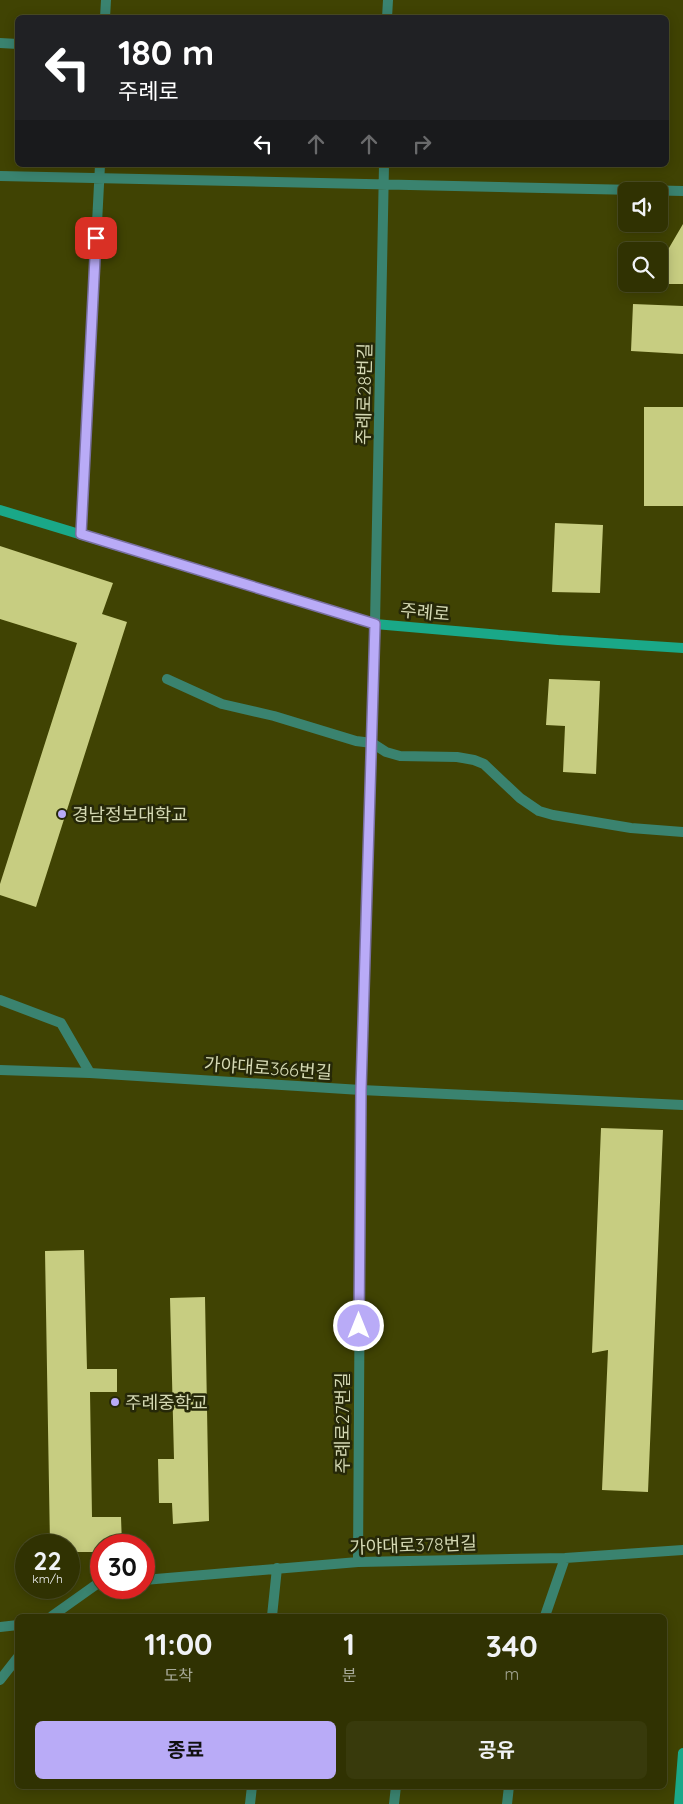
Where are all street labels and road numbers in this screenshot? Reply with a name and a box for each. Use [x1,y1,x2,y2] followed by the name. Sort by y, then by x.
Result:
[352,343,376,445] street label: 주례로28번길
[399,598,451,626] street label: 주례로
[203,1052,333,1084] street label: 가야대로366번길
[331,1372,354,1474] street label: 주례로27번길
[349,1531,477,1559] street label: 가야대로378번길

